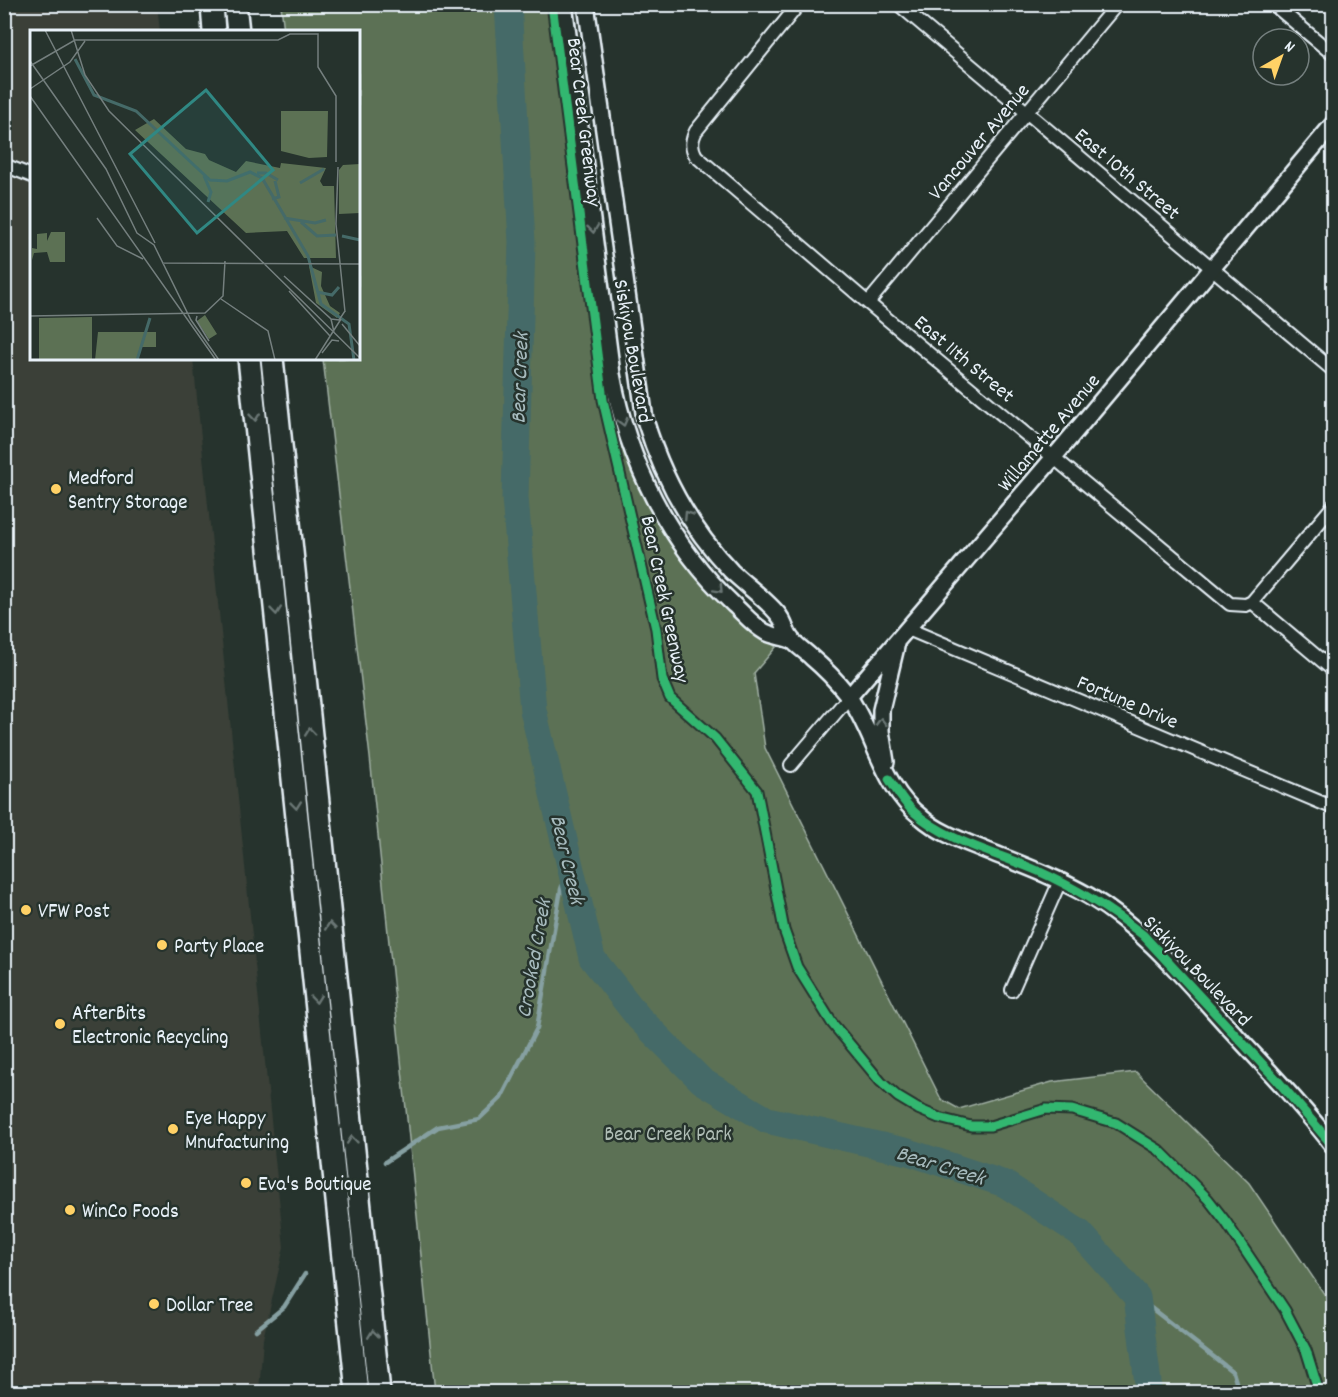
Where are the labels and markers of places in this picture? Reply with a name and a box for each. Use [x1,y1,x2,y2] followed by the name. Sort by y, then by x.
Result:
[68,465,188,519] place label: Medford Sentry Storage
[49,482,63,496] marker: Medford Sentry Storage
[38,898,110,928] place label: VFW Post
[19,903,33,917] marker: VFW Post
[174,933,264,963] place label: Party Place
[155,938,169,952] marker: Party Place
[72,1000,229,1054] place label: AfterBits Electronic Recycling
[53,1017,67,1031] marker: AfterBits Electronic Recycling
[185,1105,289,1159] place label: Eye Happy Mnufacturing
[166,1122,180,1136] marker: Eye Happy Mnufacturing
[258,1171,372,1201] place label: Eva's Boutique
[239,1176,253,1190] marker: Eva's Boutique
[82,1198,179,1228] place label: WinCo Foods
[63,1203,77,1217] marker: WinCo Foods
[166,1292,253,1322] place label: Dollar Tree
[147,1297,161,1311] marker: Dollar Tree

